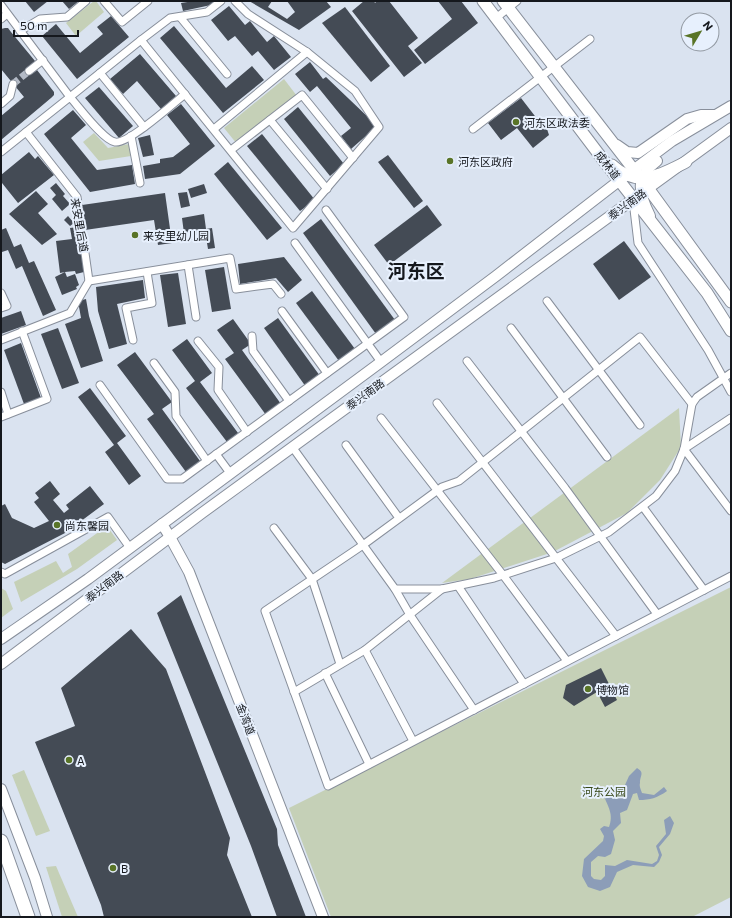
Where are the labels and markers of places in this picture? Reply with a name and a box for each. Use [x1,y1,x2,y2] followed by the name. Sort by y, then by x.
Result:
[524,116,590,129] place label: 河东区政法委
[511,117,521,127] marker: 河东区政法委
[458,155,513,168] place label: 河东区政府
[445,156,455,166] marker: 河东区政府
[143,229,209,242] place label: 来安里幼儿园
[130,230,140,240] marker: 来安里幼儿园
[65,519,109,532] place label: 尚东馨园
[52,520,62,530] marker: 尚东馨园
[596,683,629,696] place label: 博物馆
[583,684,593,694] marker: 博物馆
[77,754,85,767] place label: A
[64,755,74,765] marker: A
[121,862,128,875] place label: B
[108,863,118,873] marker: B

